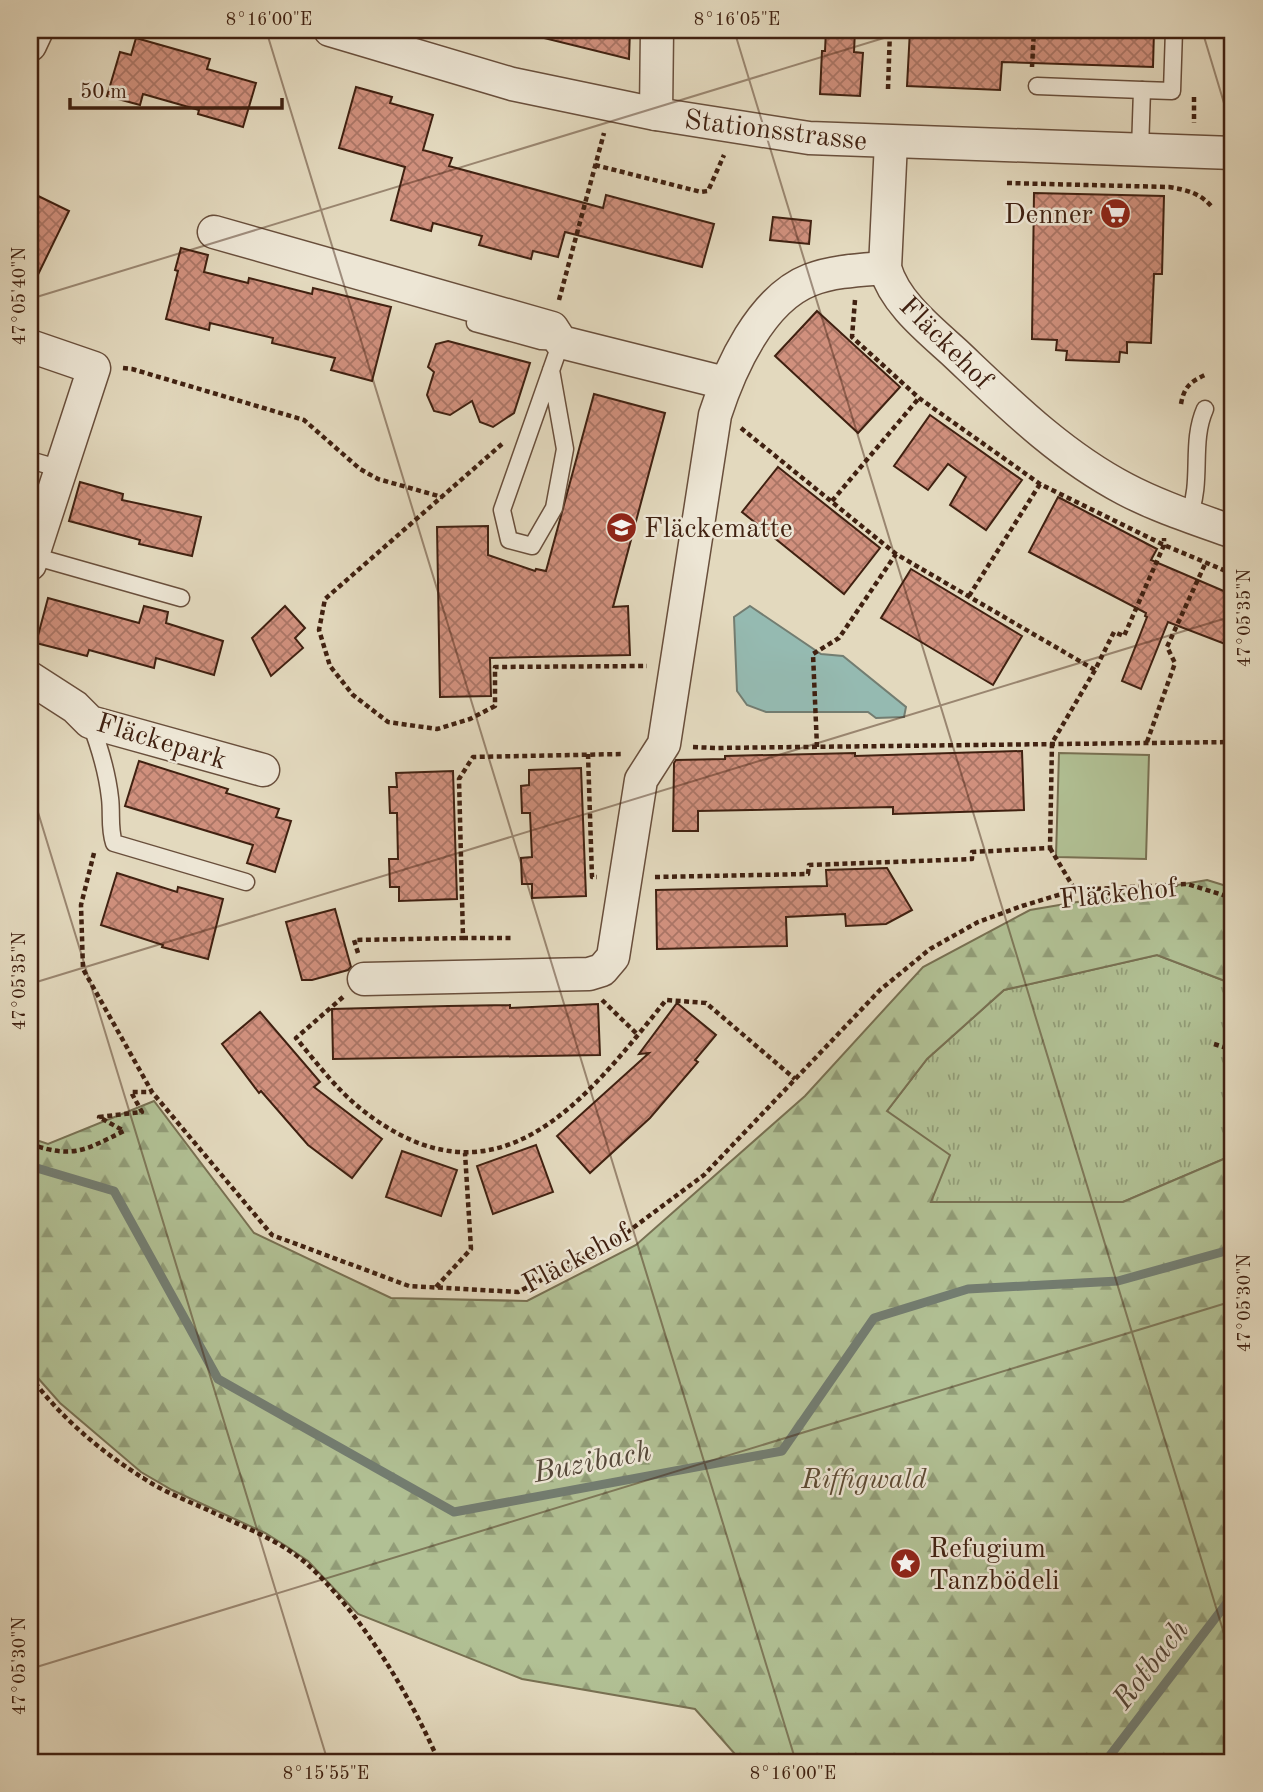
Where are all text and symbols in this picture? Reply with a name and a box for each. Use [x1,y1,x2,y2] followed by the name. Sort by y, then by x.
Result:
[226,11,312,29] text: 8°16'00"E
[694,11,780,29] text: 8°16'05"E
[70,66,282,110] scale bar
[80,82,127,103] text: 50 m
[683,107,869,157] street label: Stationsstrasse
[1099,196,1133,230] supermarket icon: Denner
[1004,202,1093,230] place label: Denner
[11,247,29,345] text: 47°05'40"N
[893,292,998,397] street label: Fläckehof
[604,510,638,544] school or university icon: Fläckematte
[644,516,793,544] place label: Fläckematte
[1236,569,1254,667] text: 47°05'35"N
[93,710,229,776] street label: Fläckepark
[1058,875,1180,915] street label: Fläckehof
[11,932,29,1030] text: 47°05'35"N
[519,1219,638,1300] street label: Fläckehof
[1236,1254,1254,1352] text: 47°05'30"N
[530,1437,654,1489] water label: Buzibach
[800,1467,927,1495] park label: Riffigwald
[929,1536,1060,1596] place label: Refugium Tanzbödeli
[889,1546,923,1580] place icon: Refugium Tanzbödeli
[1107,1615,1195,1716] water label: Rotbach
[11,1617,29,1715] text: 47°05'30"N
[283,1765,369,1783] text: 8°15'55"E
[750,1765,836,1783] text: 8°16'00"E

